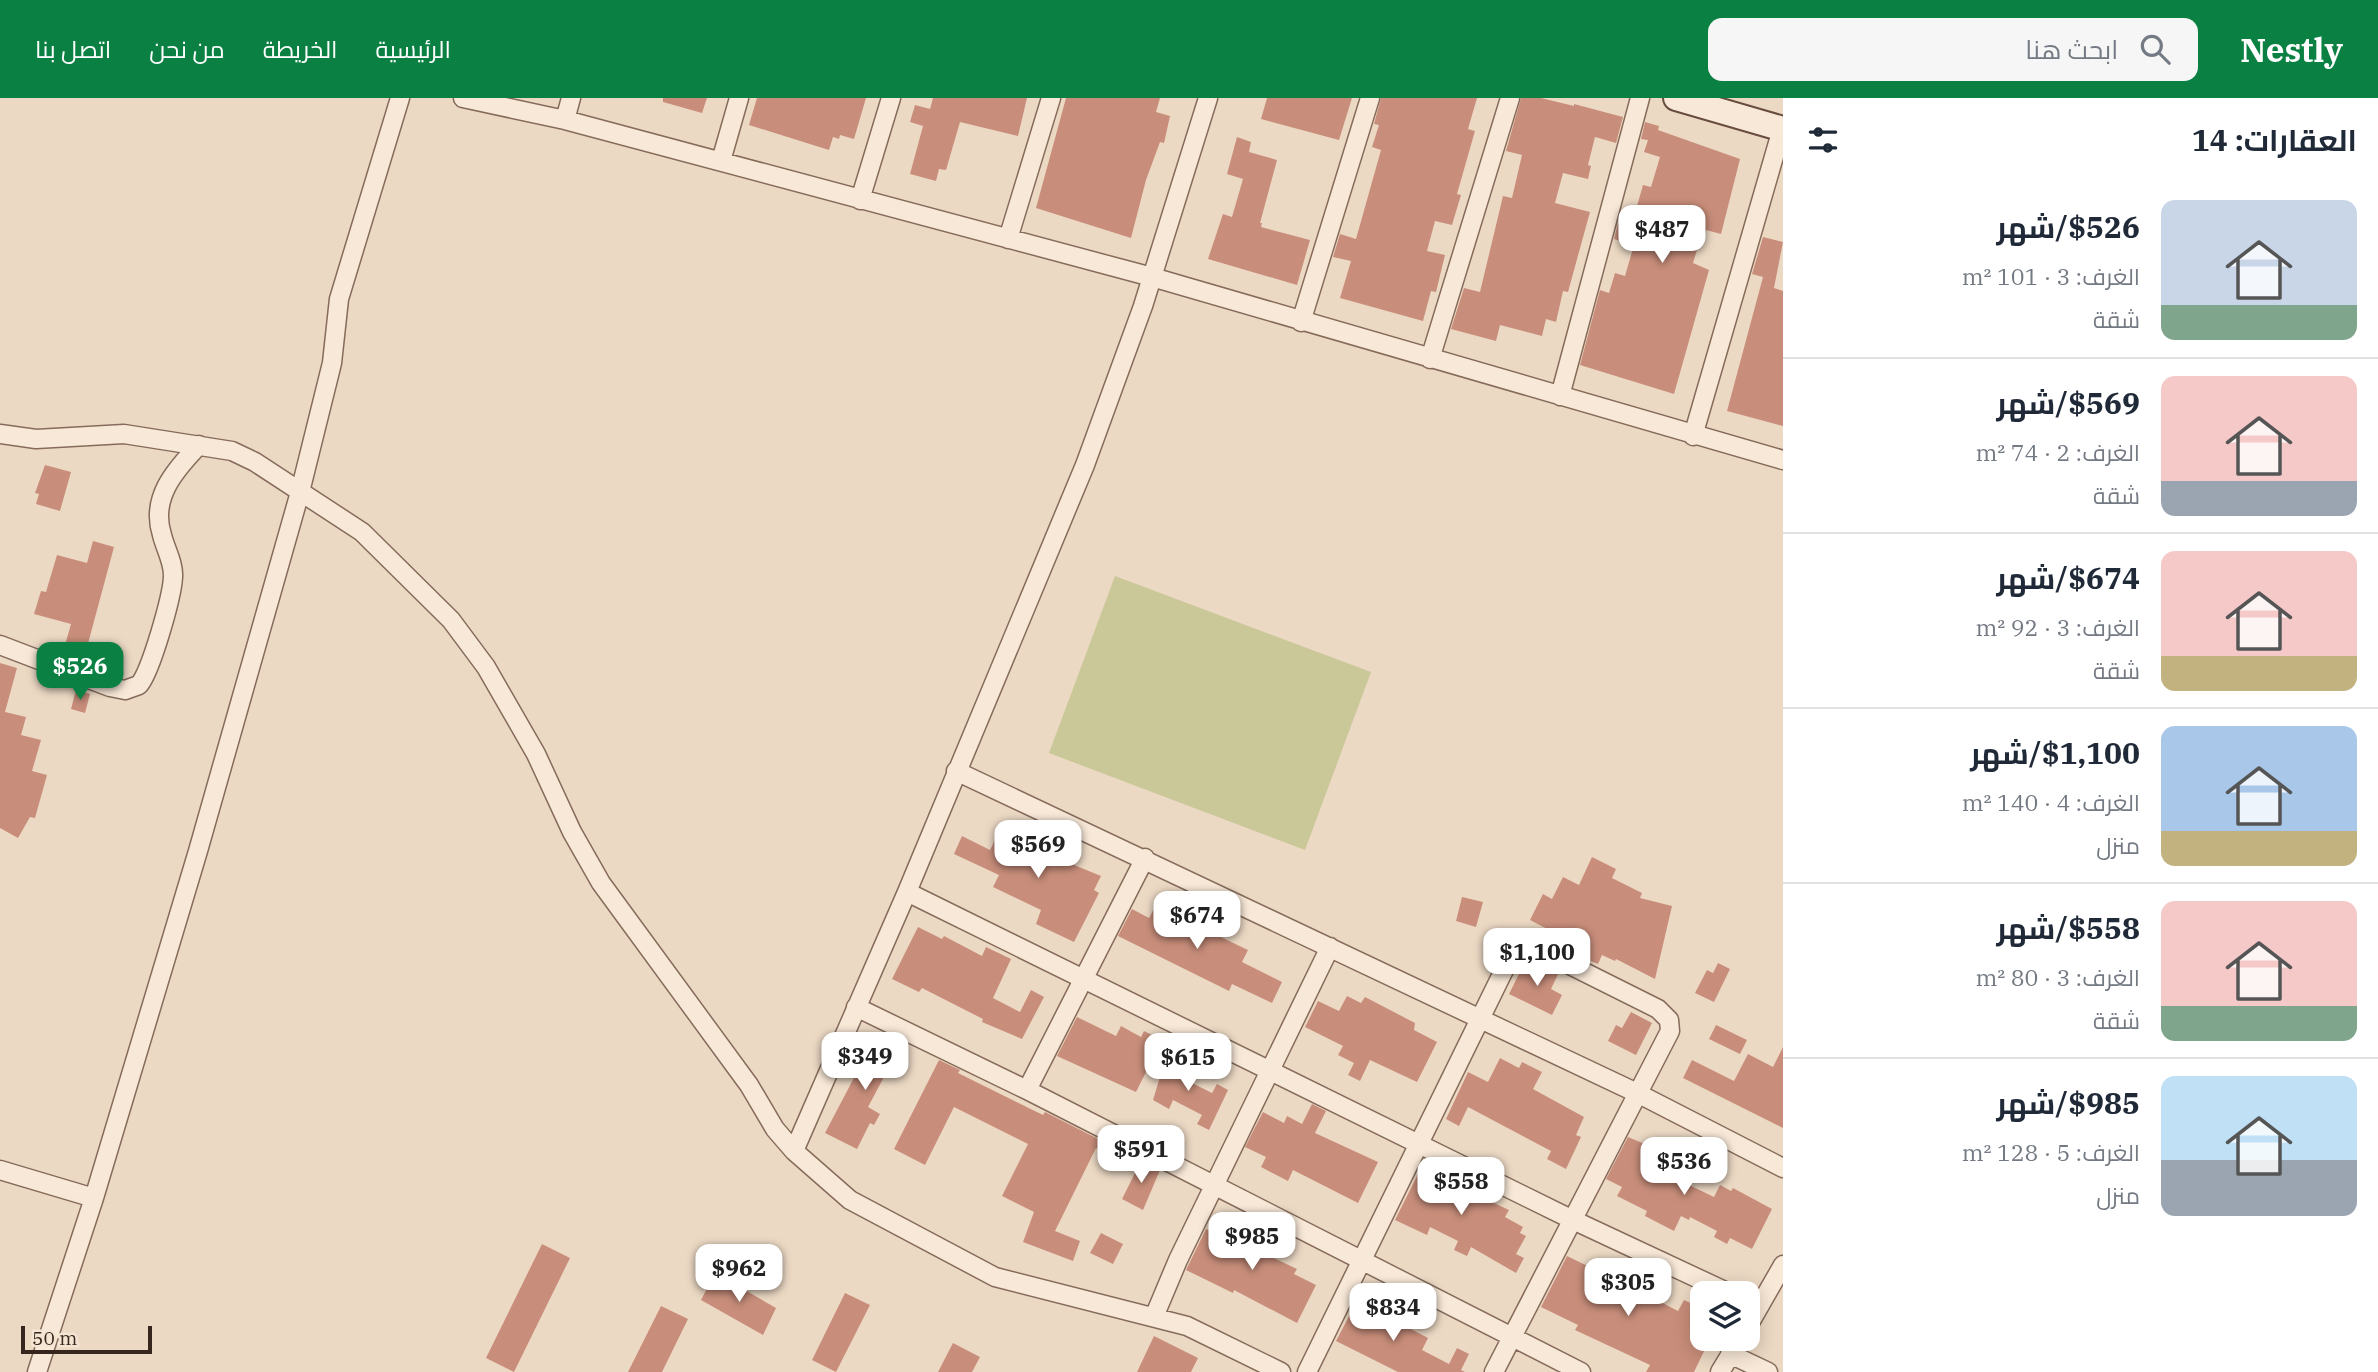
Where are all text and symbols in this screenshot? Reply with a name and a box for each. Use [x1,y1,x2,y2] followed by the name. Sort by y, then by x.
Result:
[1708,18,2198,81] search box
[2240,28,2343,71] text: Nestly
[2136,30,2174,68] icon: search
[2025,32,2118,66] text: ابحث هنا
[35,33,111,65] text: اتصل بنا
[149,33,225,65] text: من نحن
[263,33,338,65] text: الخريطة
[376,33,451,65] text: الرئيسية
[2192,120,2357,159] text: العقارات: 14
[1804,121,1842,159] icon: filters
[1621,206,1703,265] pin: $487
[1997,207,2140,246] text: $526/شهر
[1634,213,1690,243] text: $487
[2217,228,2301,312] icon: home
[1962,261,2140,291] text: الغرف: 3 · 101 m²
[2093,304,2140,334] text: شقة
[1997,383,2140,422] text: $569/شهر
[2217,404,2301,488] icon: home
[1975,437,2140,467] text: الغرف: 2 · 74 m²
[2093,480,2140,510] text: شقة
[1997,558,2140,597] text: $674/شهر
[2217,579,2301,663] icon: home
[1975,612,2140,642] text: الغرف: 3 · 92 m²
[39,642,121,702] pin: $526
[52,650,108,680] text: $526
[2093,655,2140,685] text: شقة
[1970,733,2140,772] text: $1,100/شهر
[2217,754,2301,838] icon: home
[1962,787,2140,817] text: الغرف: 4 · 140 m²
[997,820,1079,880] pin: $569
[1010,828,1066,858] text: $569
[2096,830,2140,860] text: منزل
[1156,892,1238,951] pin: $674
[1169,899,1225,929] text: $674
[1997,908,2140,947] text: $558/شهر
[1480,928,1594,988] pin: $1,100
[2217,929,2301,1013] icon: home
[1499,936,1575,966] text: $1,100
[1975,962,2140,992] text: الغرف: 3 · 80 m²
[2093,1005,2140,1035] text: شقة
[824,1032,906,1092] pin: $349
[1147,1034,1229,1093] pin: $615
[837,1040,893,1070] text: $349
[1160,1041,1216,1071] text: $615
[1997,1083,2140,1122] text: $985/شهر
[2217,1104,2301,1188] icon: home
[1100,1126,1182,1185] pin: $591
[1113,1133,1169,1163] text: $591
[1962,1137,2140,1167] text: الغرف: 5 · 128 m²
[1643,1138,1725,1197] pin: $536
[1656,1145,1712,1175] text: $536
[1420,1158,1502,1217] pin: $558
[1433,1165,1489,1195] text: $558
[2096,1180,2140,1210] text: منزل
[1211,1212,1293,1272] pin: $985
[1224,1220,1280,1250] text: $985
[698,1244,780,1304] pin: $962
[711,1252,767,1282] text: $962
[1587,1258,1669,1318] pin: $305
[1600,1266,1656,1296] text: $305
[1690,1281,1760,1351] map controls
[1690,1281,1760,1351] button: layers
[1352,1284,1434,1343] pin: $834
[1365,1291,1421,1321] text: $834
[21,1323,152,1355] scale bar
[32,1326,77,1350] text: 50 m

